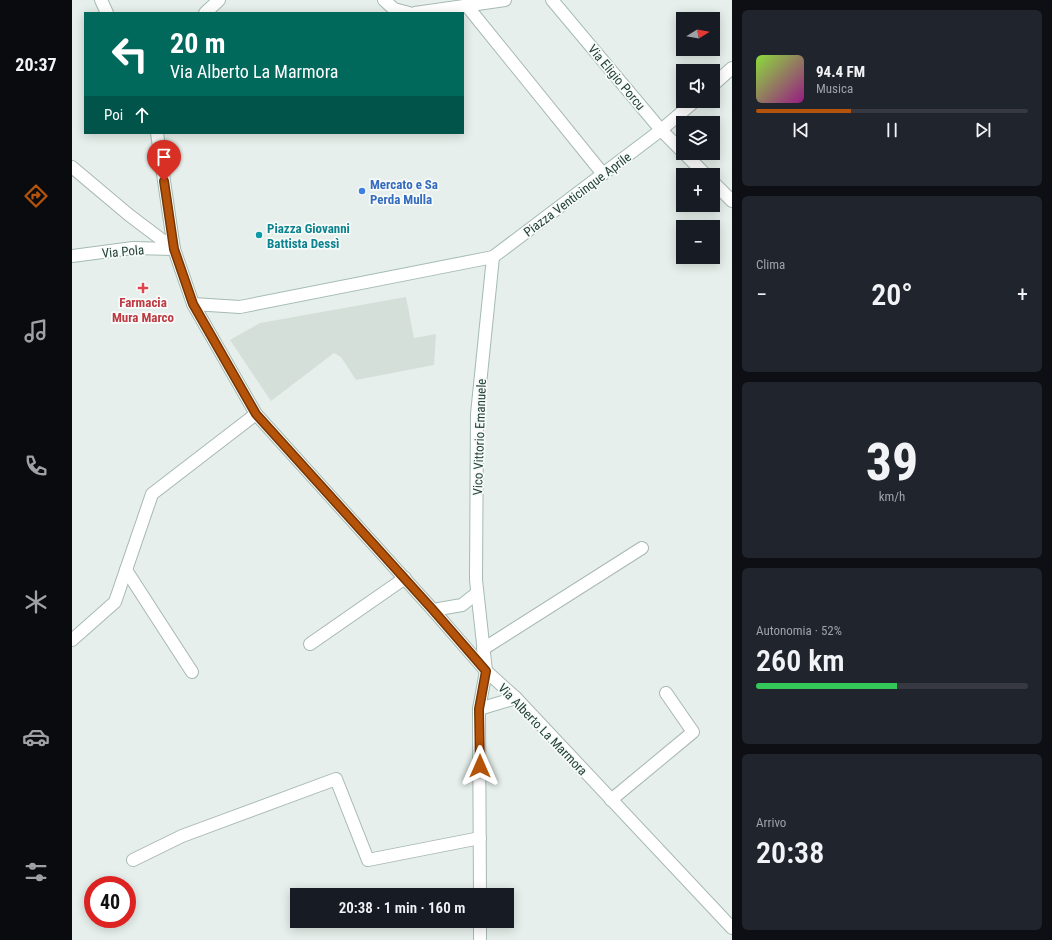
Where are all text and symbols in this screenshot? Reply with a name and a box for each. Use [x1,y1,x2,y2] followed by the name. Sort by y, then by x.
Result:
[676,12,720,56] north arrow
[676,12,720,264] map controls
[170,27,226,60] text: 20 m
[104,28,156,80] icon: left
[585,42,648,113] street label: Via Eligio Porcu
[15,54,57,75] text: 20:37
[170,61,338,82] text: Via Alberto La Marmora
[816,63,865,81] text: 94.4 FM
[676,64,720,108] button: sound
[816,81,853,96] text: Musica
[131,104,153,126] icon: ahead
[104,106,123,124] text: Poi
[676,116,720,160] button: layers
[790,119,812,141] icon: previous
[881,119,903,141] icon: pause
[972,119,994,141] icon: next
[147,140,181,181] pin
[153,146,175,168] icon: arrive
[521,149,634,240] street label: Piazza Venticinque Aprile
[676,168,720,212] button: +
[370,177,438,207] place label: Mercato e Sa Perda Mulla
[22,182,50,210] icon: directions
[357,186,367,196] marker: Mercato e Sa Perda Mulla
[676,220,720,264] button: −
[267,221,350,251] place label: Piazza Giovanni Battista Dessì
[254,230,264,240] marker: Piazza Giovanni Battista Dessì
[101,242,145,261] street label: Via Pola
[756,257,785,272] text: Clima
[871,277,913,312] text: 20°
[756,282,767,307] text: −
[1017,282,1028,307] text: +
[138,283,148,293] marker: Farmacia Mura Marco
[112,295,175,325] place label: Farmacia Mura Marco
[22,317,50,345] icon: music
[470,378,489,496] street label: Vico Vittorio Emanuele
[866,432,918,493] text: 39
[22,452,50,480] icon: phone
[879,489,905,504] text: km/h
[22,588,50,616] icon: climate
[756,623,842,638] text: Autonomia · 52%
[756,643,845,678] text: 260 km
[495,680,590,778] street label: Via Alberto La Marmora
[22,723,50,751] icon: car
[459,745,501,787] position arrow
[756,815,786,830] text: Arrivo
[756,835,824,870] text: 20:38
[22,858,50,886] icon: filters
[84,876,136,928] speed limit sign: 40
[339,899,465,917] text: 20:38 · 1 min · 160 m

